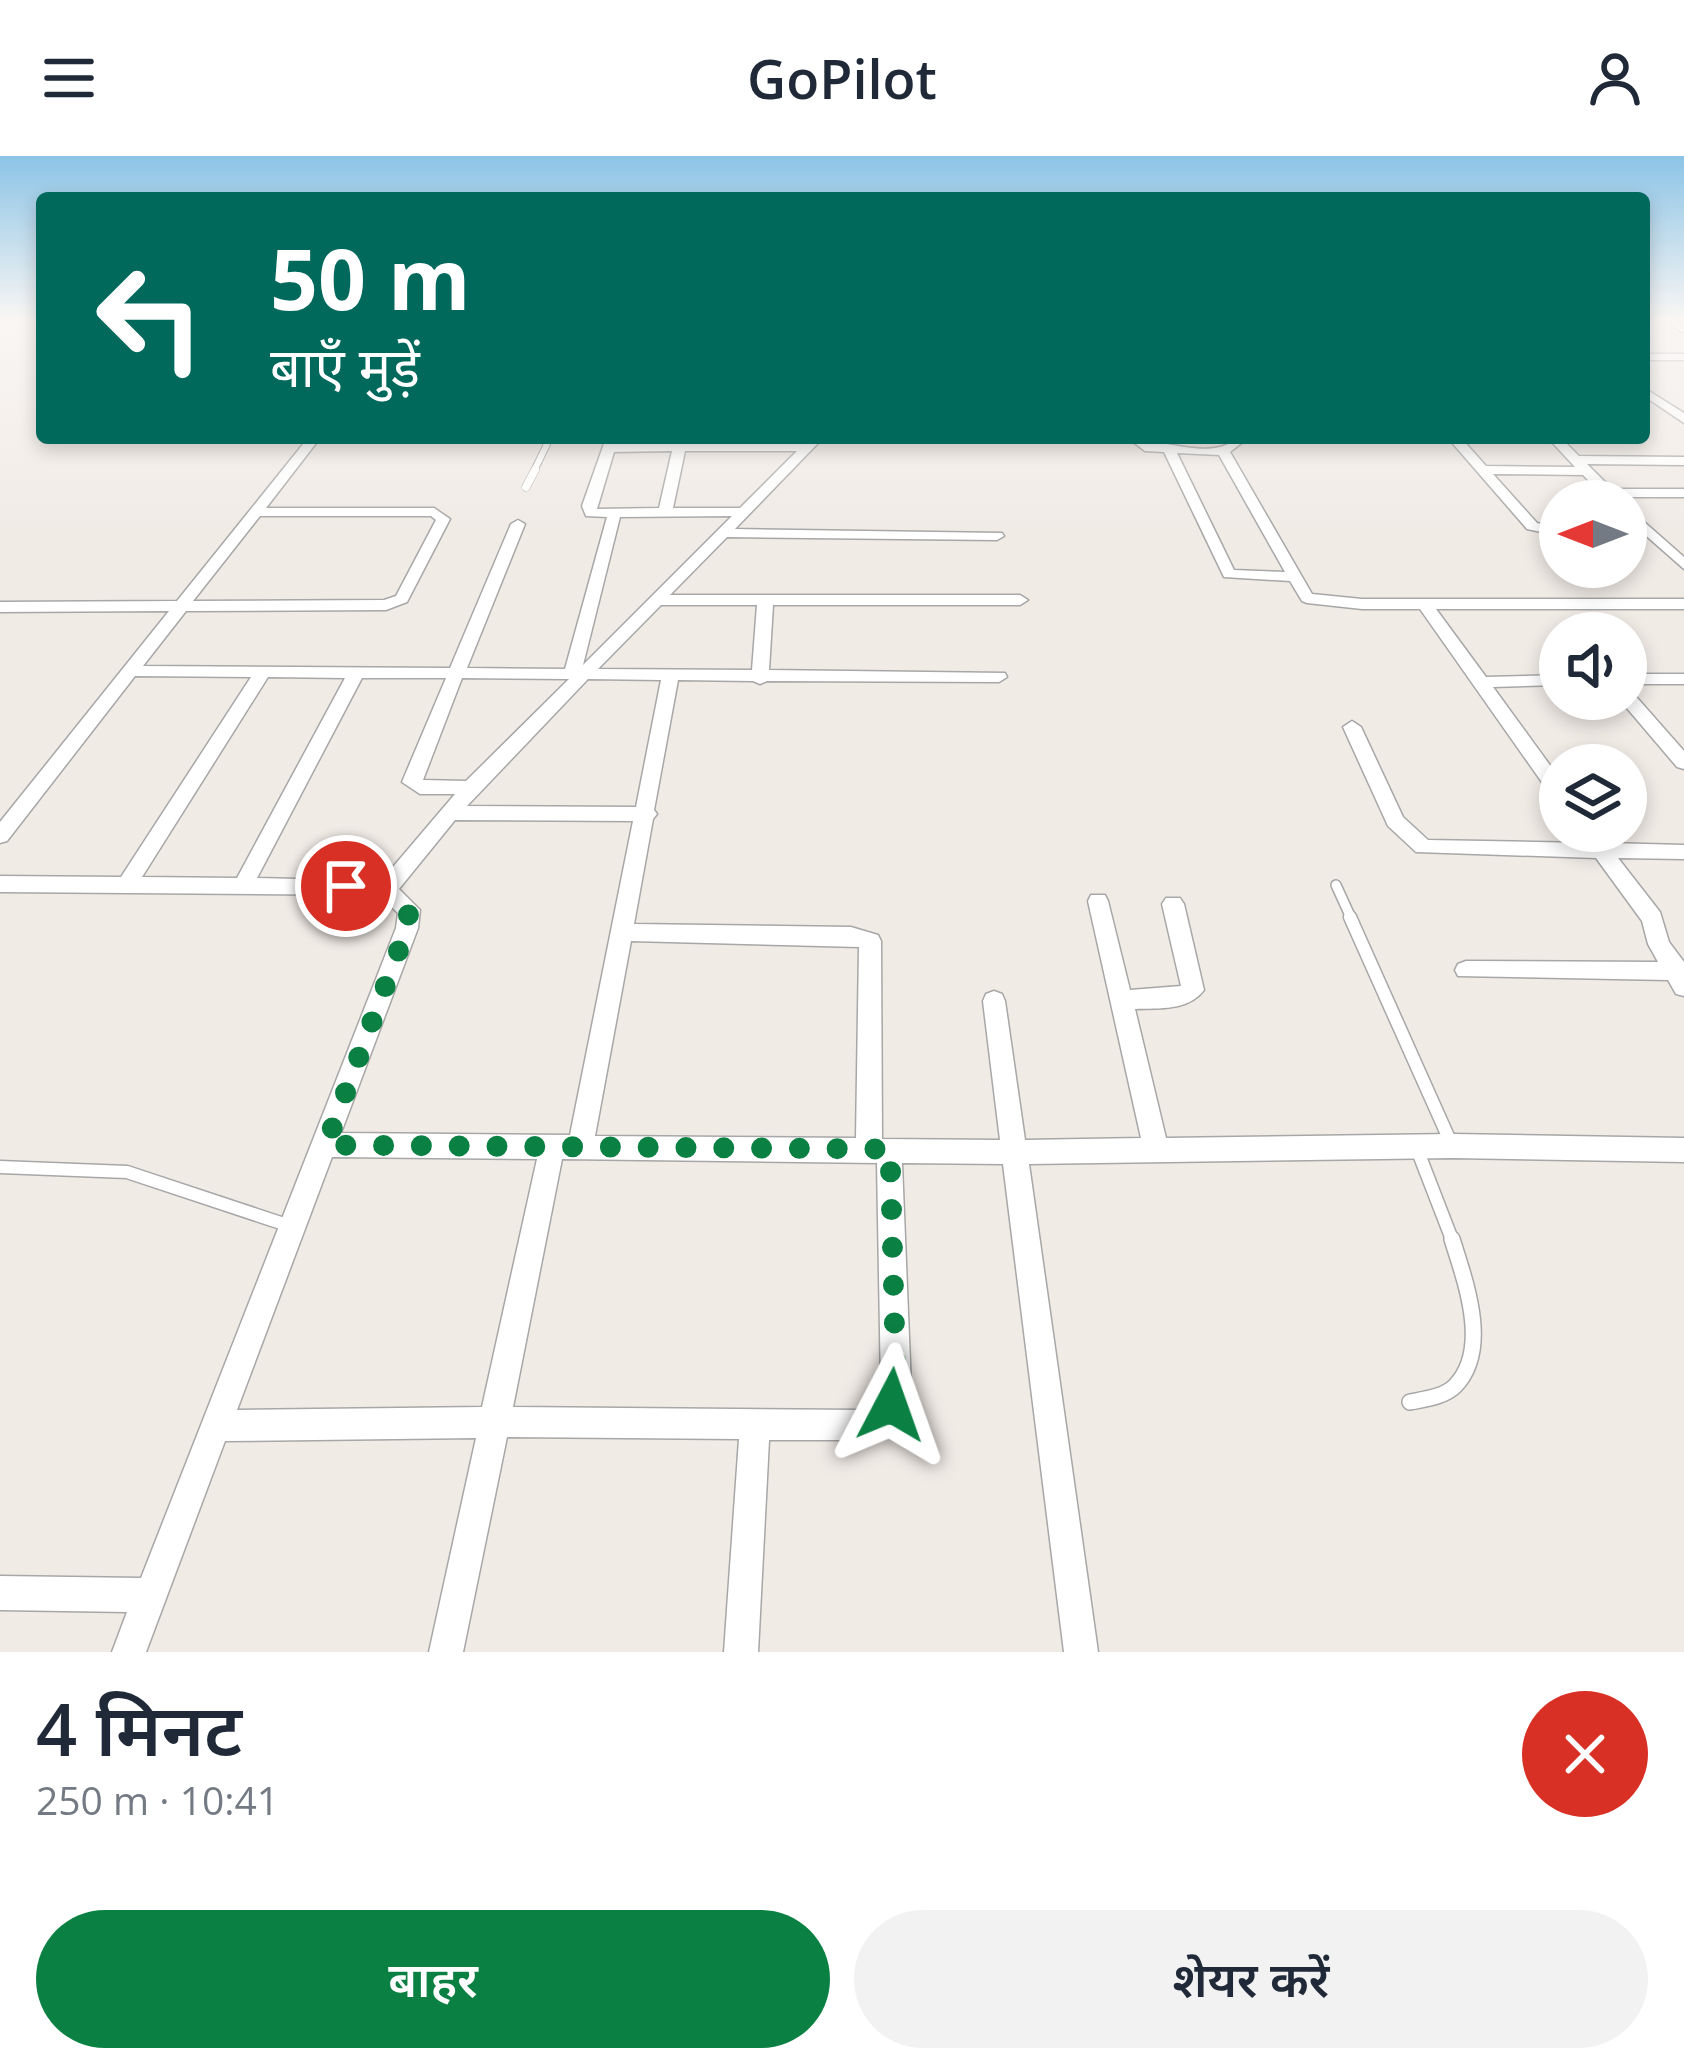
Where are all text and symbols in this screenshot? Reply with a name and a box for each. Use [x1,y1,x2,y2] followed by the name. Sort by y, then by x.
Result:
[747,41,937,115] text: GoPilot
[36,45,102,111] icon: menu
[1582,45,1648,111] icon: person
[270,220,470,335] text: 50 m
[72,240,228,396] icon: left
[270,329,420,403] text: बाएँ मुड़ें
[1539,480,1647,588] north arrow
[1539,480,1647,852] map controls
[1539,612,1647,720] button: sound
[1539,744,1647,852] button: layers
[295,835,397,937] pin
[313,853,379,919] icon: arrive
[828,1342,954,1468] position arrow
[36,1679,242,1777] text: 4 मिनट
[1522,1691,1648,1817] button: close
[36,1773,279,1826] text: 250 m · 10:41
[36,1910,830,2048] button: बाहर
[854,1910,1648,2048] button: शेयर करें

